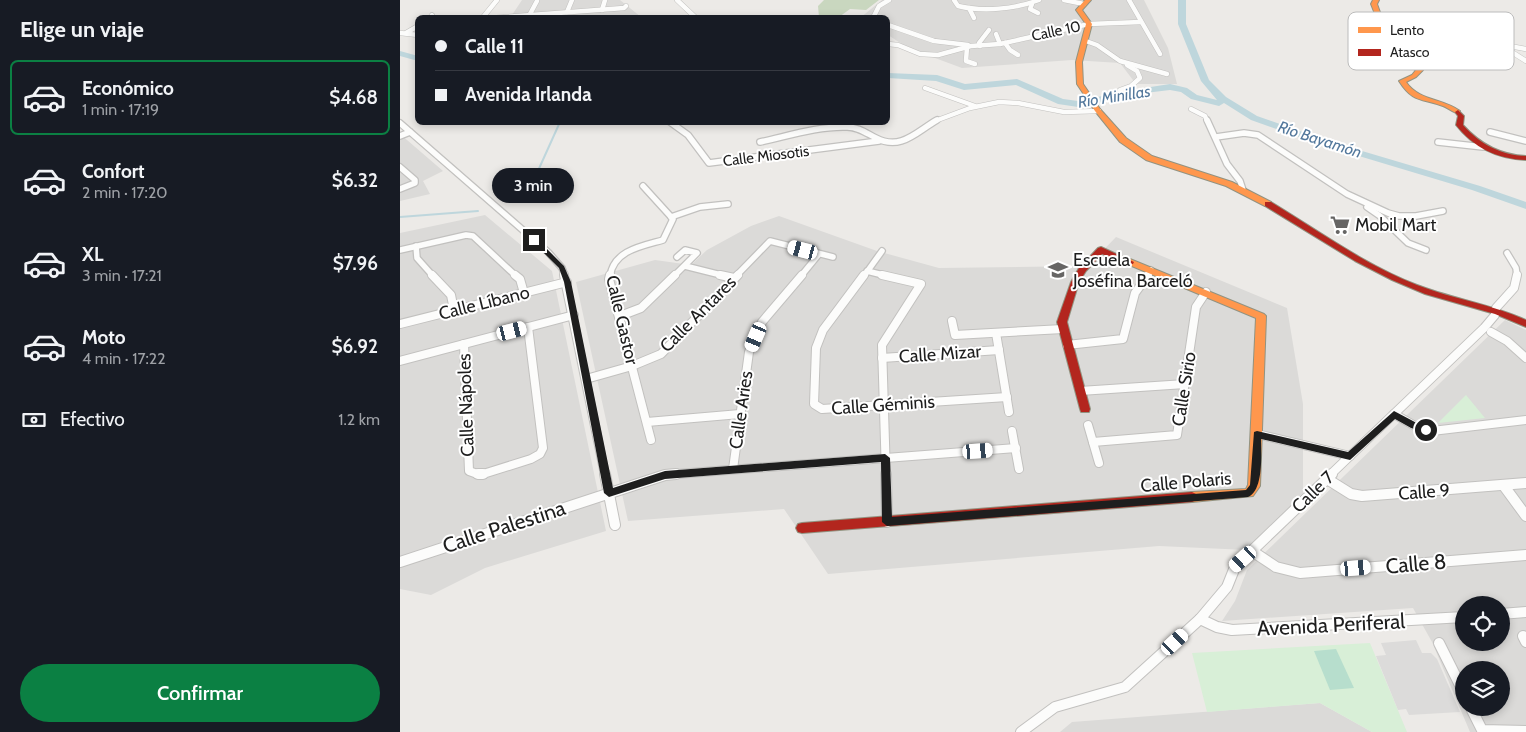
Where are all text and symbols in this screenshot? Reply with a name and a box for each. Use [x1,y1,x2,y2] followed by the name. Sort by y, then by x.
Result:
[1348,12,1514,70] legend
[20,16,144,43] text: Elige un viaje
[1030,17,1082,45] street label: Calle 10
[1390,21,1424,39] text: Lento
[465,35,524,58] text: Calle 11
[1390,43,1430,61] text: Atasco
[22,75,67,120] icon: car
[82,77,174,100] text: Económico
[1076,81,1152,112] water label: Río Minillas
[465,83,592,106] text: Avenida Irlanda
[329,86,378,109] text: $4.68
[82,100,159,119] text: 1 min · 17:19
[1276,117,1364,162] water label: Río Bayamón
[722,142,810,170] street label: Calle Miosotis
[22,158,67,203] icon: car
[82,160,145,183] text: Confort
[493,168,575,202] callout: 3 min
[332,169,378,192] text: $6.32
[514,176,552,195] text: 3 min
[82,183,168,202] text: 2 min · 17:20
[1329,214,1351,236] supermarket icon: Mobil Mart
[1355,214,1436,236] place label: Mobil Mart
[523,229,545,251] route end
[786,239,819,261] car
[22,241,67,286] icon: car
[82,243,103,266] text: XL
[1072,249,1193,292] place label: Escuela Joséfina Barceló
[333,252,378,275] text: $7.96
[1047,259,1069,281] school or university icon: Escuela Joséfina Barceló
[82,266,162,285] text: 3 min · 17:21
[655,271,741,357] street label: Calle Antares
[601,273,643,367] street label: Calle Gastor
[436,281,532,325] street label: Calle Líbano
[495,320,528,342] car
[743,320,768,354] car
[22,324,67,369] icon: car
[82,326,126,349] text: Moto
[332,335,378,358] text: $6.92
[898,340,982,368] street label: Calle Mizar
[82,349,166,368] text: 4 min · 17:22
[1167,350,1201,428] street label: Calle Sirio
[453,353,479,457] street label: Calle Nápoles
[725,370,757,450] street label: Calle Aries
[831,390,935,420] street label: Calle Géminis
[20,406,48,434] icon: cash
[60,408,125,431] text: Efectivo
[338,410,380,429] text: 1.2 km
[1415,419,1437,441] route start
[962,442,993,460] car
[1140,467,1232,497] street label: Calle Polaris
[1287,467,1339,517] street label: Calle 7
[1397,479,1451,505] street label: Calle 9
[439,495,568,558] street label: Calle Palestina
[1226,543,1259,575] car
[1384,548,1447,579] street label: Calle 8
[1340,559,1371,577] car
[1455,596,1510,716] map controls
[1455,596,1510,651] button: locate
[1256,608,1406,641] street label: Avenida Periferal
[1158,626,1191,658] car
[1455,661,1510,716] button: layers
[20,664,380,722] button: Confirmar

